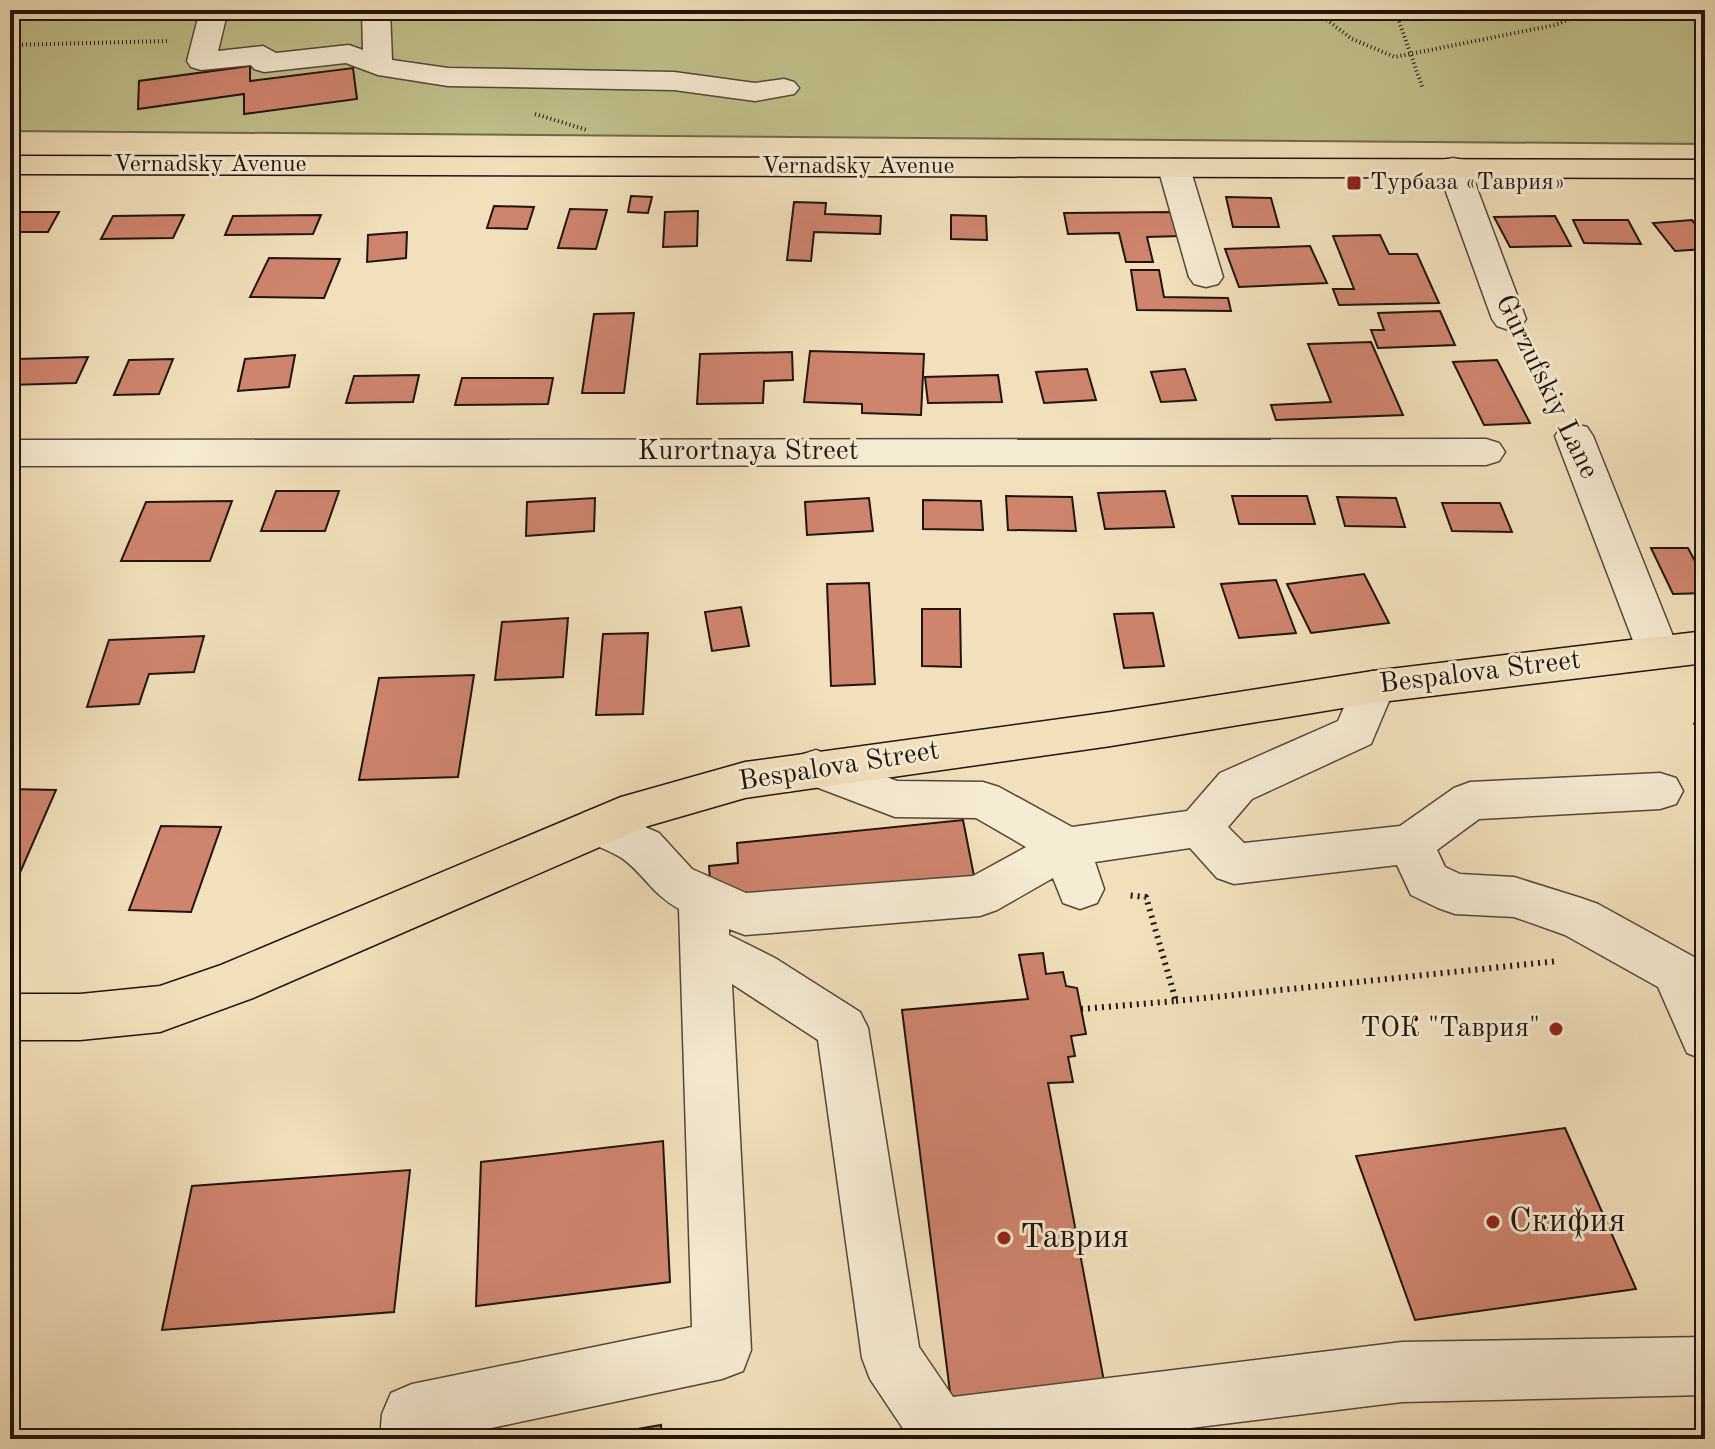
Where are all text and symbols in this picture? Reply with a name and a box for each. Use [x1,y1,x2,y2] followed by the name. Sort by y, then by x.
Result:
[113,153,307,177] street label: Vernadsky Avenue
[761,155,955,179] street label: Vernadsky Avenue
[1370,171,1565,195] place label: Турбаза «Таврия»
[1345,174,1363,192] marker: Турбаза «Таврия»
[1489,291,1603,483] street label: Gurzufskiy Lane
[637,438,859,466] street label: Kurortnaya Street
[1378,647,1582,699] street label: Bespalova Street
[737,737,941,797] street label: Bespalova Street
[1360,1015,1540,1043] place label: ТОК "Таврия"
[1547,1020,1565,1038] marker: ТОК "Таврия"
[1509,1205,1626,1239] place label: Скифия
[1484,1213,1502,1231] marker: Скифия
[1020,1221,1129,1255] place label: Таврия
[995,1229,1013,1247] marker: Таврия

